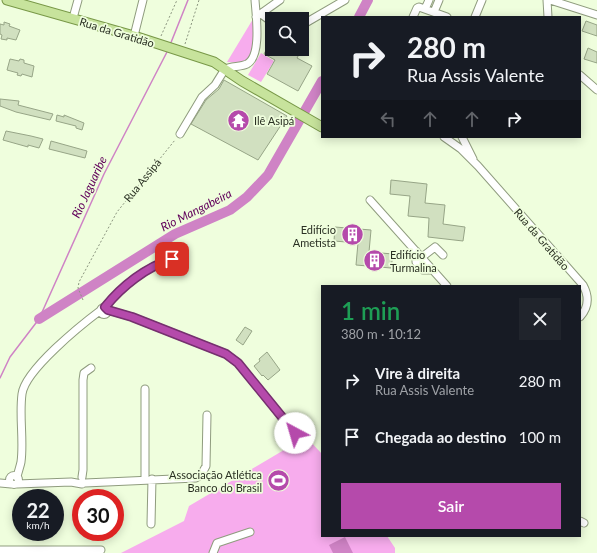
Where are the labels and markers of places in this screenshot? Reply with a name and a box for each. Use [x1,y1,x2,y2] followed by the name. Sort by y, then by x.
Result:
[226,107,252,133] temple icon: Ilê Asipá
[254,114,294,127] place label: Ilê Asipá
[339,222,365,248] building icon: Edifício Ametista
[293,223,336,249] place label: Edifício Ametista
[155,242,189,276] pin
[361,247,387,273] building icon: Edifício Turmalina
[390,248,437,274] place label: Edifício Turmalina
[265,467,291,493] sports icon: Associação Atlética Banco do Brasil
[169,468,262,494] place label: Associação Atlética Banco do Brasil

